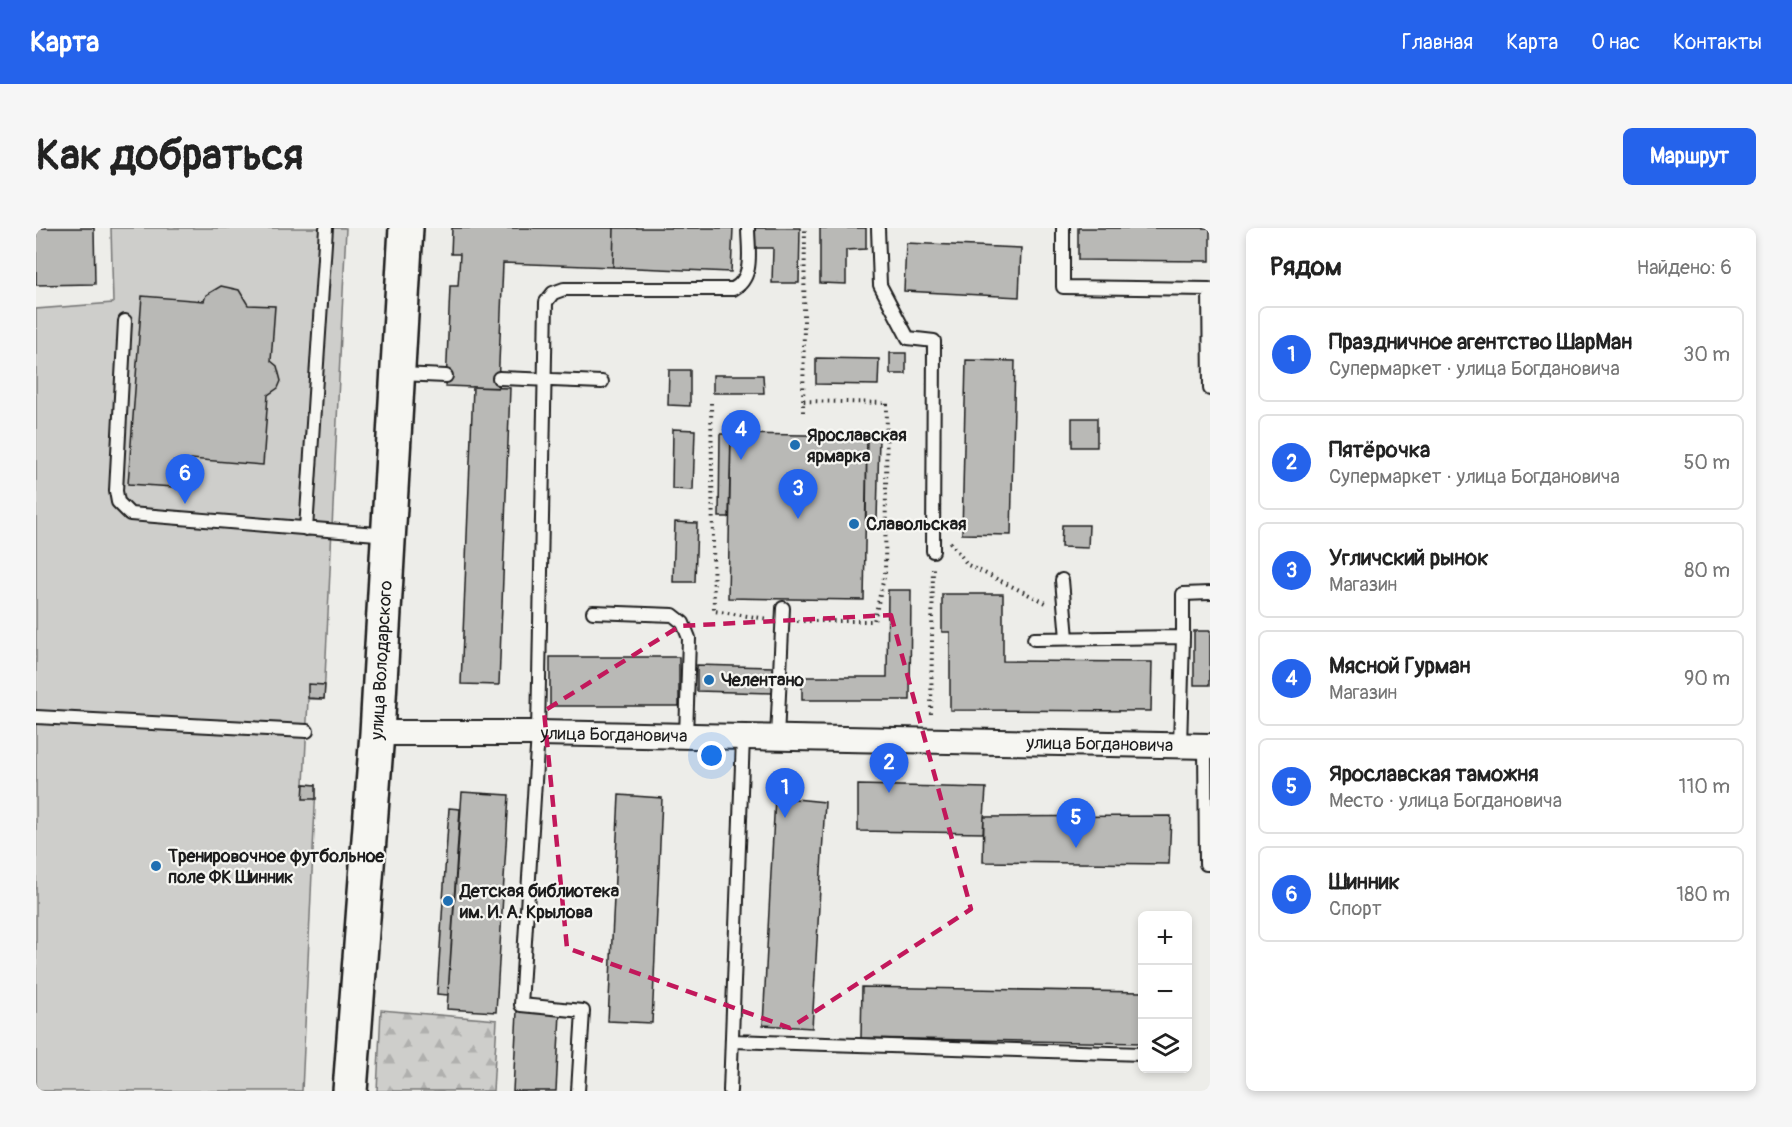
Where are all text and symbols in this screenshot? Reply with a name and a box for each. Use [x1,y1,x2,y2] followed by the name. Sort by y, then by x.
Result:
[30,25,99,60] text: Карта
[1402,29,1473,56] text: Главная
[1506,29,1558,56] text: Карта
[1591,29,1640,56] text: О нас
[1673,29,1762,56] text: Контакты
[1623,128,1756,185] button: Маршрут
[36,130,303,182] text: Как добраться
[1270,251,1342,283] text: Рядом
[1637,255,1732,280] text: Найдено: 6
[1329,328,1632,356] text: Праздничное агентство ШарМан
[1288,342,1295,367] text: 1
[1683,342,1730,367] text: 30 m
[1329,356,1620,381] text: Супермаркет · улица Богдановича
[722,410,760,460] pin: 4
[807,424,907,468] place label: Ярославская ярмарка
[1329,436,1430,464] text: Пятёрочка
[788,438,802,452] marker: Ярославская ярмарка
[1286,450,1297,475] text: 2
[1683,450,1730,475] text: 50 m
[166,454,204,504] pin: 6
[1329,464,1620,489] text: Супермаркет · улица Богдановича
[778,470,818,519] pin: 3
[866,513,966,536] place label: Славольская
[847,517,861,531] marker: Славольская
[1329,544,1489,572] text: Угличский рынок
[1286,558,1297,583] text: 3
[1684,558,1730,583] text: 80 m
[1329,572,1397,597] text: Магазин
[365,580,398,742] street label: улица Володарского
[1329,652,1471,680] text: Мясной Гурман
[1286,666,1297,691] text: 4
[1684,666,1730,691] text: 90 m
[721,669,804,692] place label: Челентано
[702,673,716,687] marker: Челентано
[1329,680,1397,705] text: Магазин
[539,722,688,748] street label: улица Богдановича
[1025,731,1174,757] street label: улица Богдановича
[697,741,726,770] your location
[870,744,908,793] pin: 2
[1329,760,1539,788] text: Ярославская таможня
[766,768,804,818] pin: 1
[1286,774,1297,799] text: 5
[1679,774,1730,799] text: 110 m
[1329,788,1562,813] text: Место · улица Богдановича
[1056,798,1096,848] pin: 5
[167,845,385,889] place label: Тренировочное футбольное поле ФК Шинник
[149,859,163,873] marker: Тренировочное футбольное поле ФК Шинник
[1329,868,1400,896] text: Шинник
[459,880,620,924] place label: Детская библиотека им. И. А. Крылова
[1286,882,1297,907] text: 6
[1676,882,1730,907] text: 180 m
[441,894,455,908] marker: Детская библиотека им. И. А. Крылова
[1329,896,1382,921] text: Спорт
[1138,911,1192,1073] map controls
[1138,911,1192,965] button: +
[1138,965,1192,1019] button: −
[1138,1019,1192,1073] button: layers

